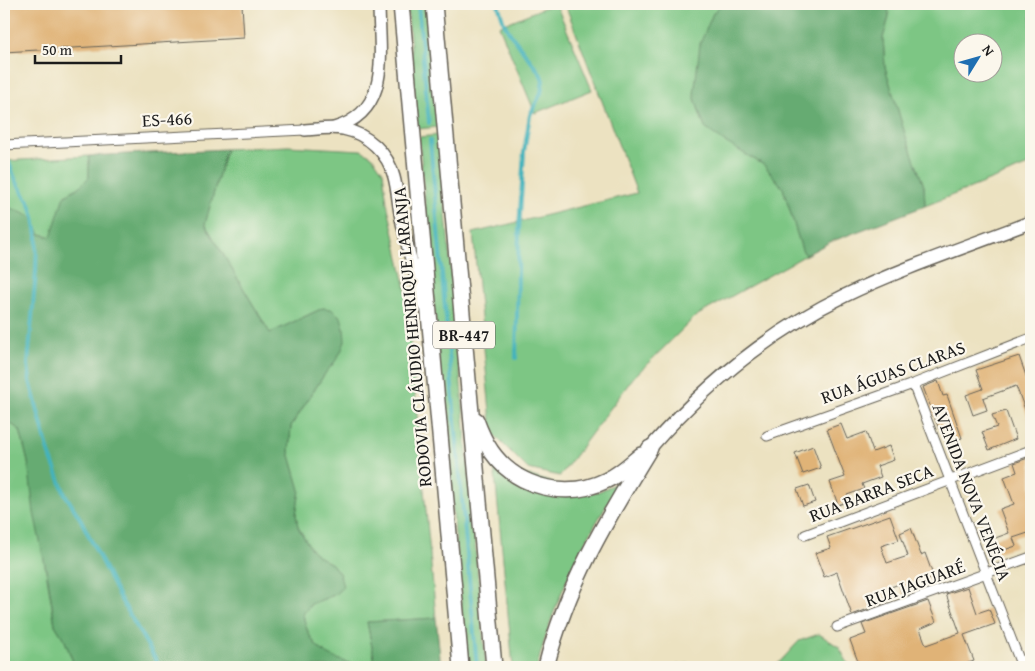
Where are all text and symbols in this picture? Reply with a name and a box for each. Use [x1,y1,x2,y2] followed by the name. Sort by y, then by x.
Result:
[35,32,121,64] scale bar
[952,32,1002,82] north arrow
[42,39,73,60] text: 50 m
[978,40,1000,60] text: N
[141,104,193,134] street label: ES-466
[385,186,439,488] street label: RODOVIA CLÁUDIO HENRIQUE LARANJA
[433,322,495,348] road number: BR-447
[817,333,969,411] street label: RUA ÁGUAS CLARAS
[926,399,1018,585] street label: AVENIDA NOVA VENÉCIA
[805,457,937,529] street label: RUA BARRA SECA
[861,552,969,614] street label: RUA JAGUARÉ

